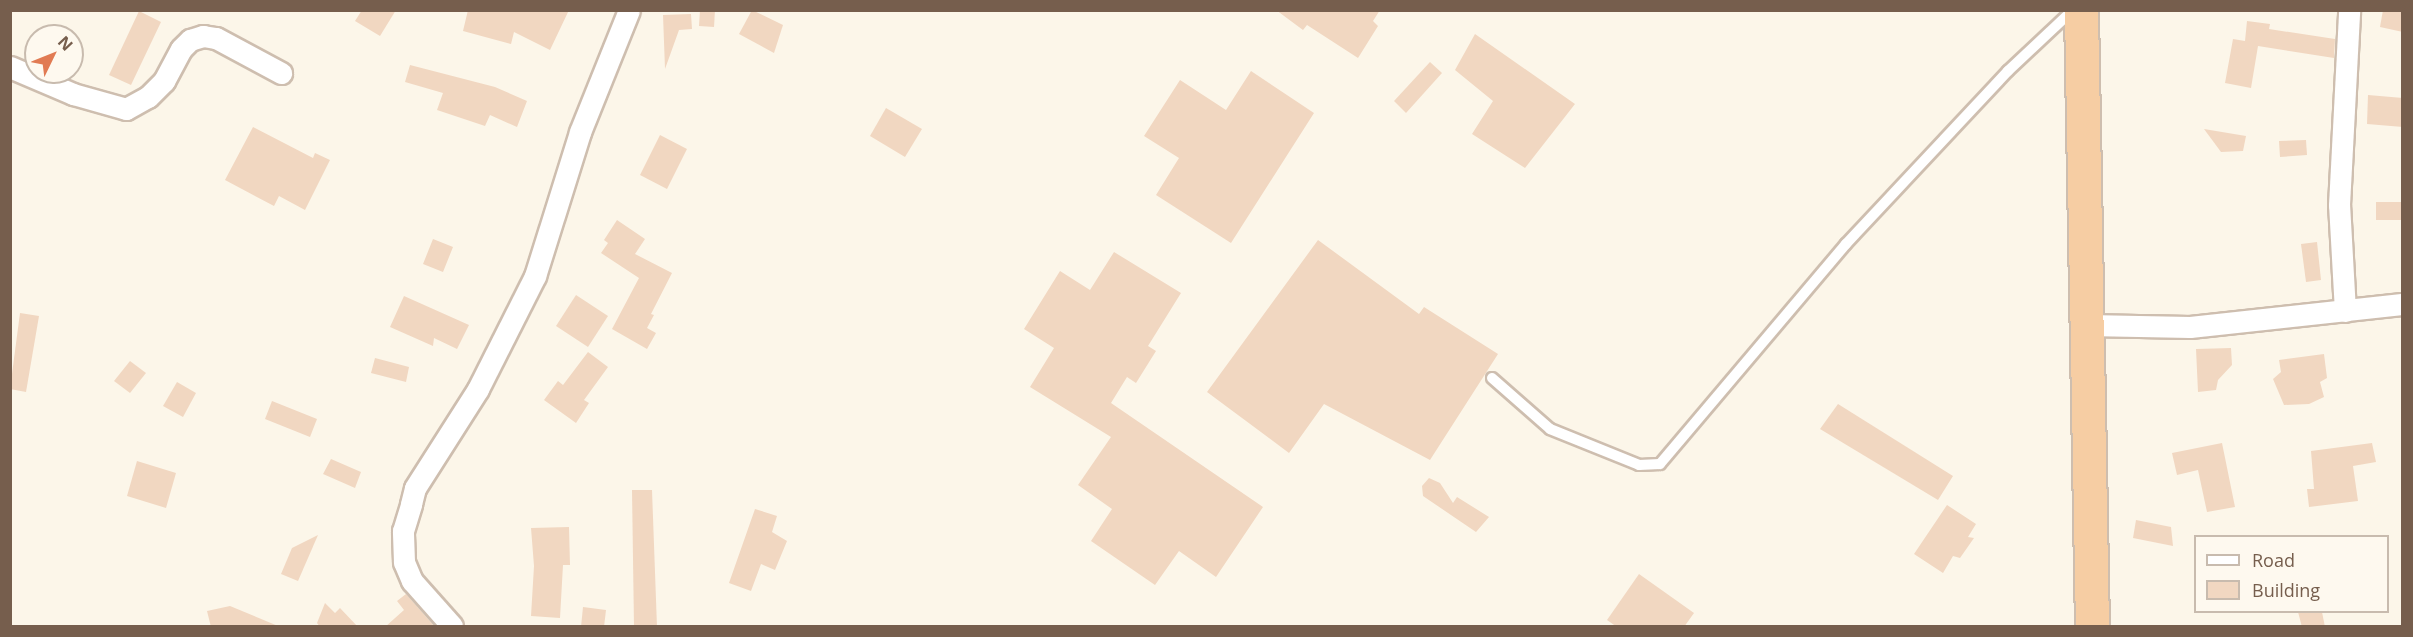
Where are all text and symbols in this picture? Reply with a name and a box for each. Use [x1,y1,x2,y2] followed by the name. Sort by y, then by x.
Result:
[24,24,84,84] north arrow
[53,31,78,55] text: N
[2194,535,2389,613] legend
[2252,548,2295,572] text: Road
[2252,578,2320,602] text: Building

